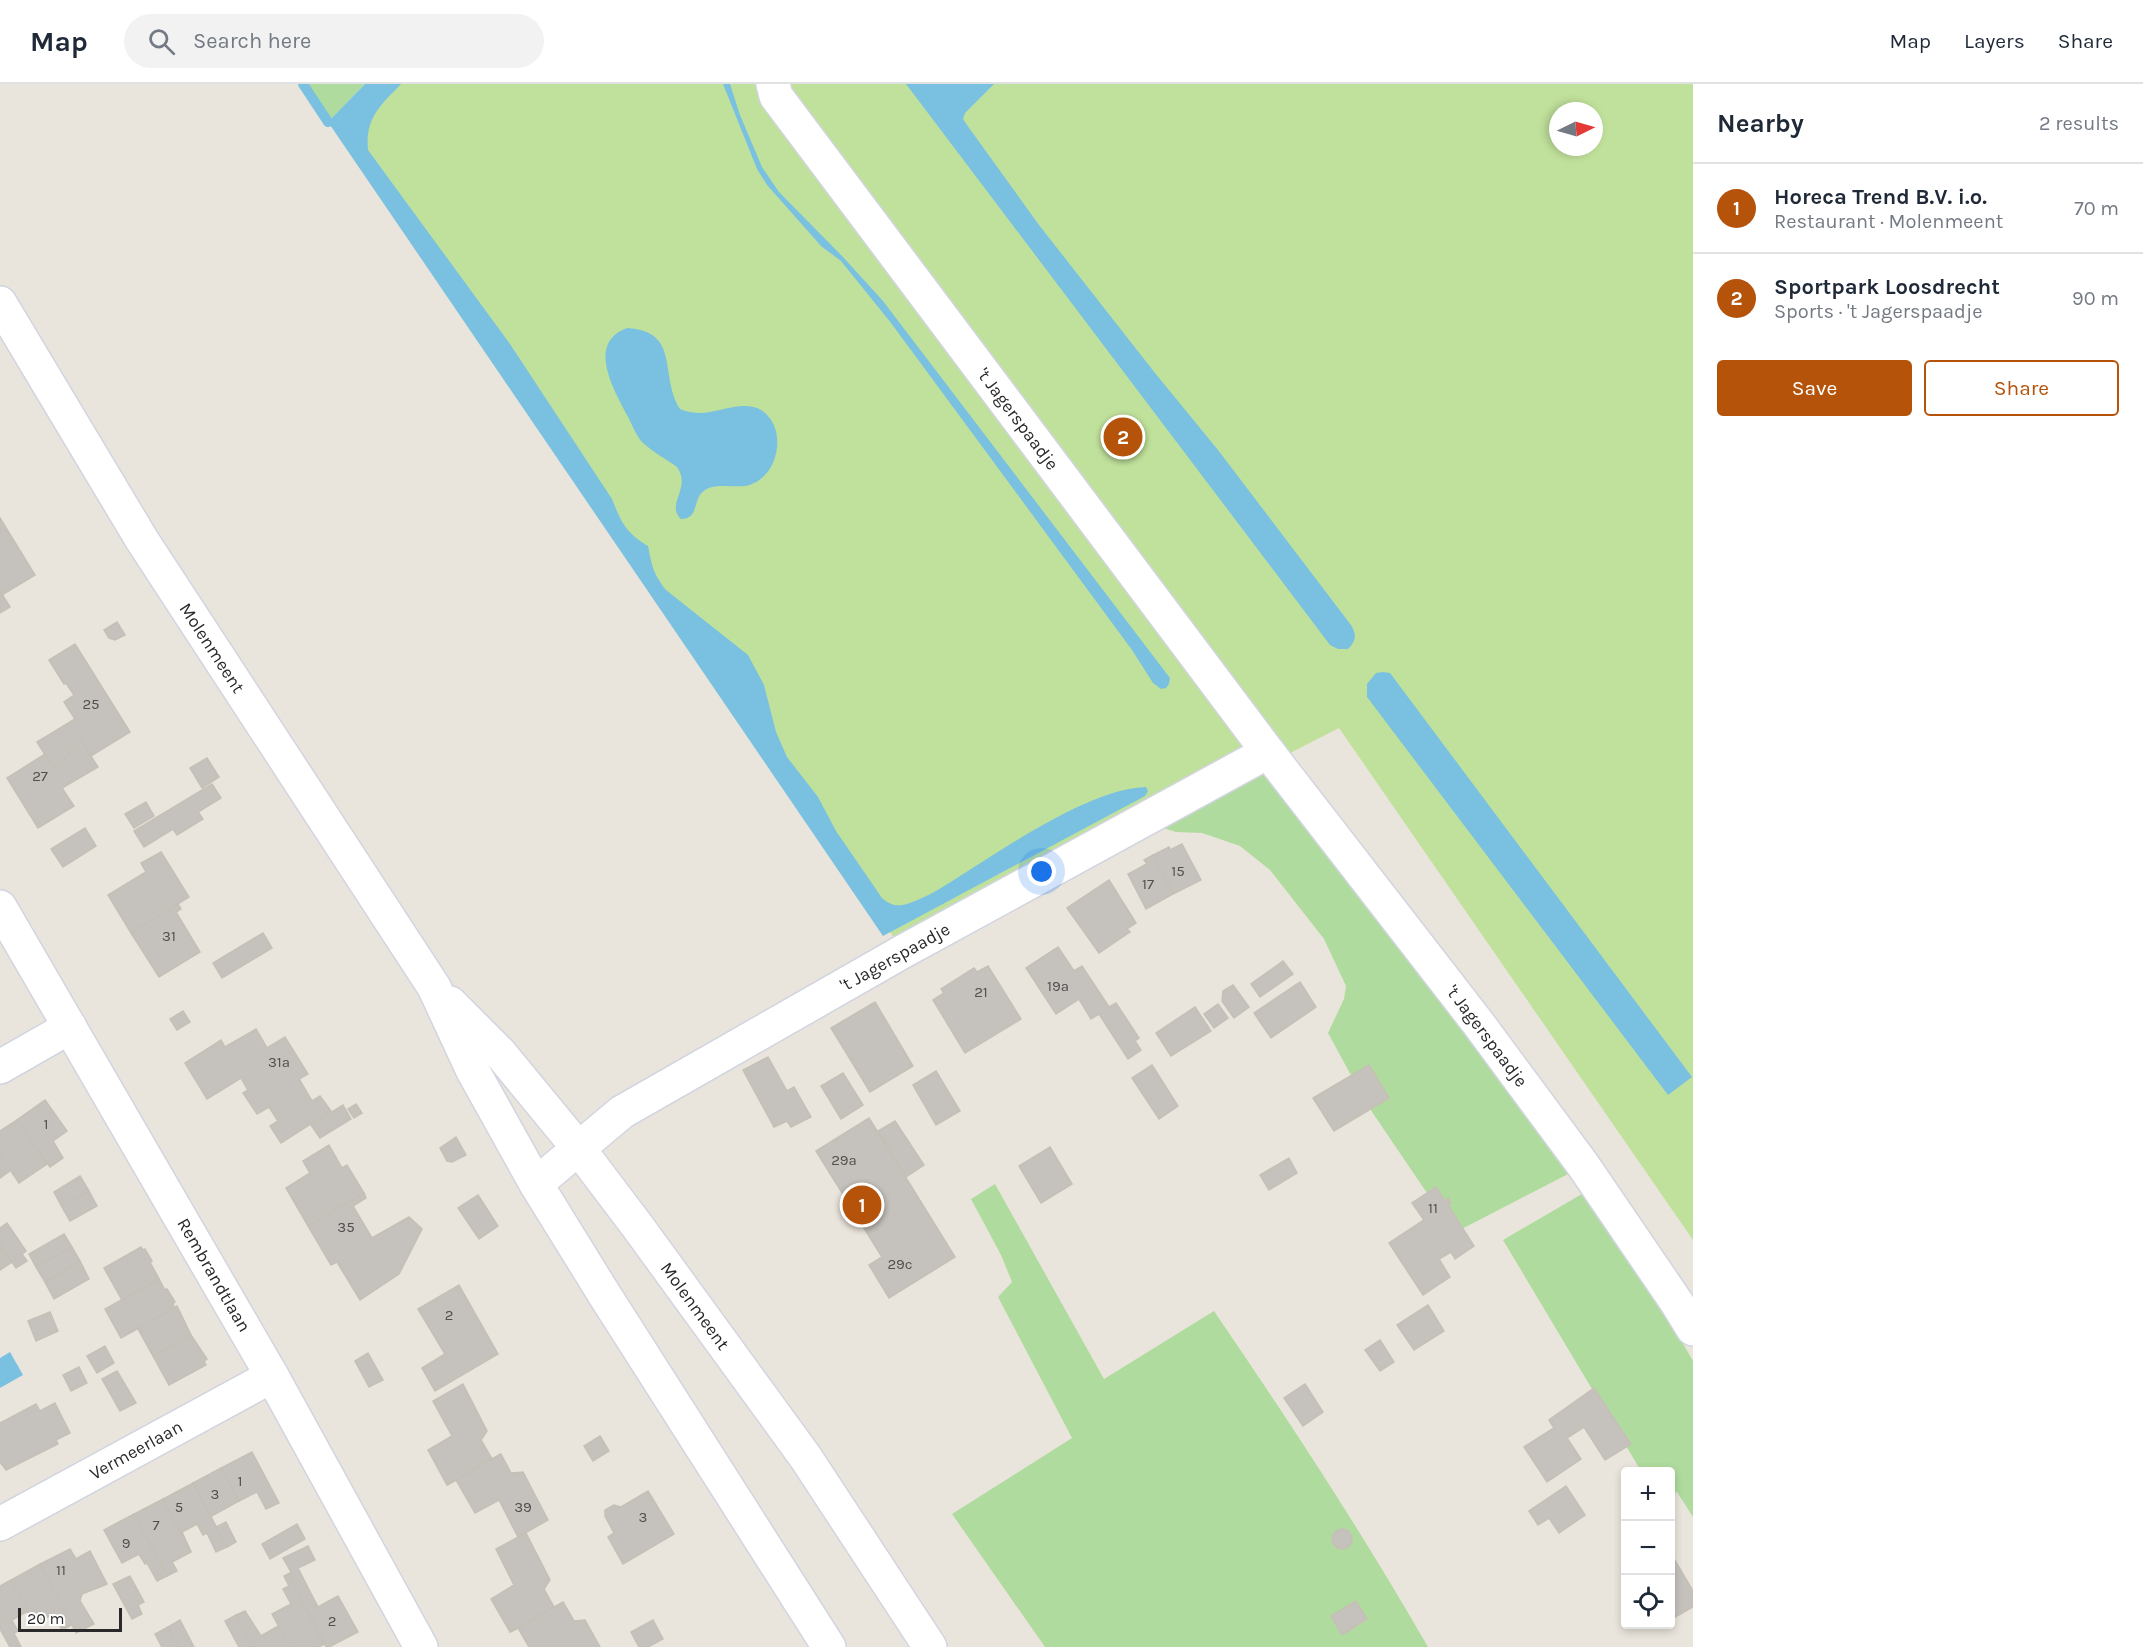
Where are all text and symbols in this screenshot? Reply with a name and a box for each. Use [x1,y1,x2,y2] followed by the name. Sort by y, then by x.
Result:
[124,14,544,68] search box
[30,25,88,58] text: Map
[145,25,178,58] icon: search
[193,28,311,54] text: Search here
[1889,29,1931,53] text: Map
[1964,29,2025,53] text: Layers
[2058,29,2113,53] text: Share
[1549,102,1603,156] north arrow
[1717,108,1804,139] text: Nearby
[2039,112,2119,135] text: 2 results
[1774,184,1987,210] text: Horeca Trend B.V. i.o.
[1733,197,1740,220] text: 1
[2074,197,2119,220] text: 70 m
[1774,210,2003,233] text: Restaurant · Molenmeent
[1774,274,2000,300] text: Sportpark Loosdrecht
[1730,287,1743,310] text: 2
[2072,287,2119,310] text: 90 m
[1774,300,1983,323] text: Sports · 't Jagerspaadje
[1717,360,1912,416] button: Save
[1924,360,2119,416] button: Share
[973,364,1063,474] street label: 't Jagerspaadje
[1104,414,1142,460] pin: 2
[175,599,249,697] street label: Molenmeent
[82,695,100,713] house number: 25
[32,767,48,785] house number: 27
[1027,857,1056,886] your location
[1171,862,1185,880] house number: 15
[1142,875,1154,893] house number: 17
[836,918,954,996] street label: 't Jagerspaadje
[162,927,176,945] house number: 31
[1047,977,1069,995] house number: 19a
[1442,981,1532,1091] street label: 't Jagerspaadje
[974,983,988,1001] house number: 21
[268,1053,290,1071] house number: 31a
[44,1115,48,1133] house number: 1
[831,1151,857,1169] house number: 29a
[842,1182,882,1228] pin: 1
[1428,1199,1438,1217] house number: 11
[172,1214,256,1336] street label: Rembrandtlaan
[337,1218,355,1236] house number: 35
[887,1255,913,1273] house number: 29c
[656,1258,734,1354] street label: Molenmeent
[445,1306,453,1324] house number: 2
[86,1415,186,1485] street label: Vermeerlaan
[1621,1467,1675,1629] map controls
[1621,1467,1675,1521] button: +
[238,1472,242,1490] house number: 1
[211,1485,219,1503] house number: 3
[175,1498,183,1516] house number: 5
[514,1498,532,1516] house number: 39
[639,1508,647,1526] house number: 3
[152,1516,160,1534] house number: 7
[1621,1521,1675,1575] button: −
[122,1534,130,1552] house number: 9
[56,1561,66,1579] house number: 11
[1621,1575,1675,1629] button: locate
[18,1605,122,1632] scale bar
[27,1609,65,1628] text: 20 m
[328,1612,336,1630] house number: 2

